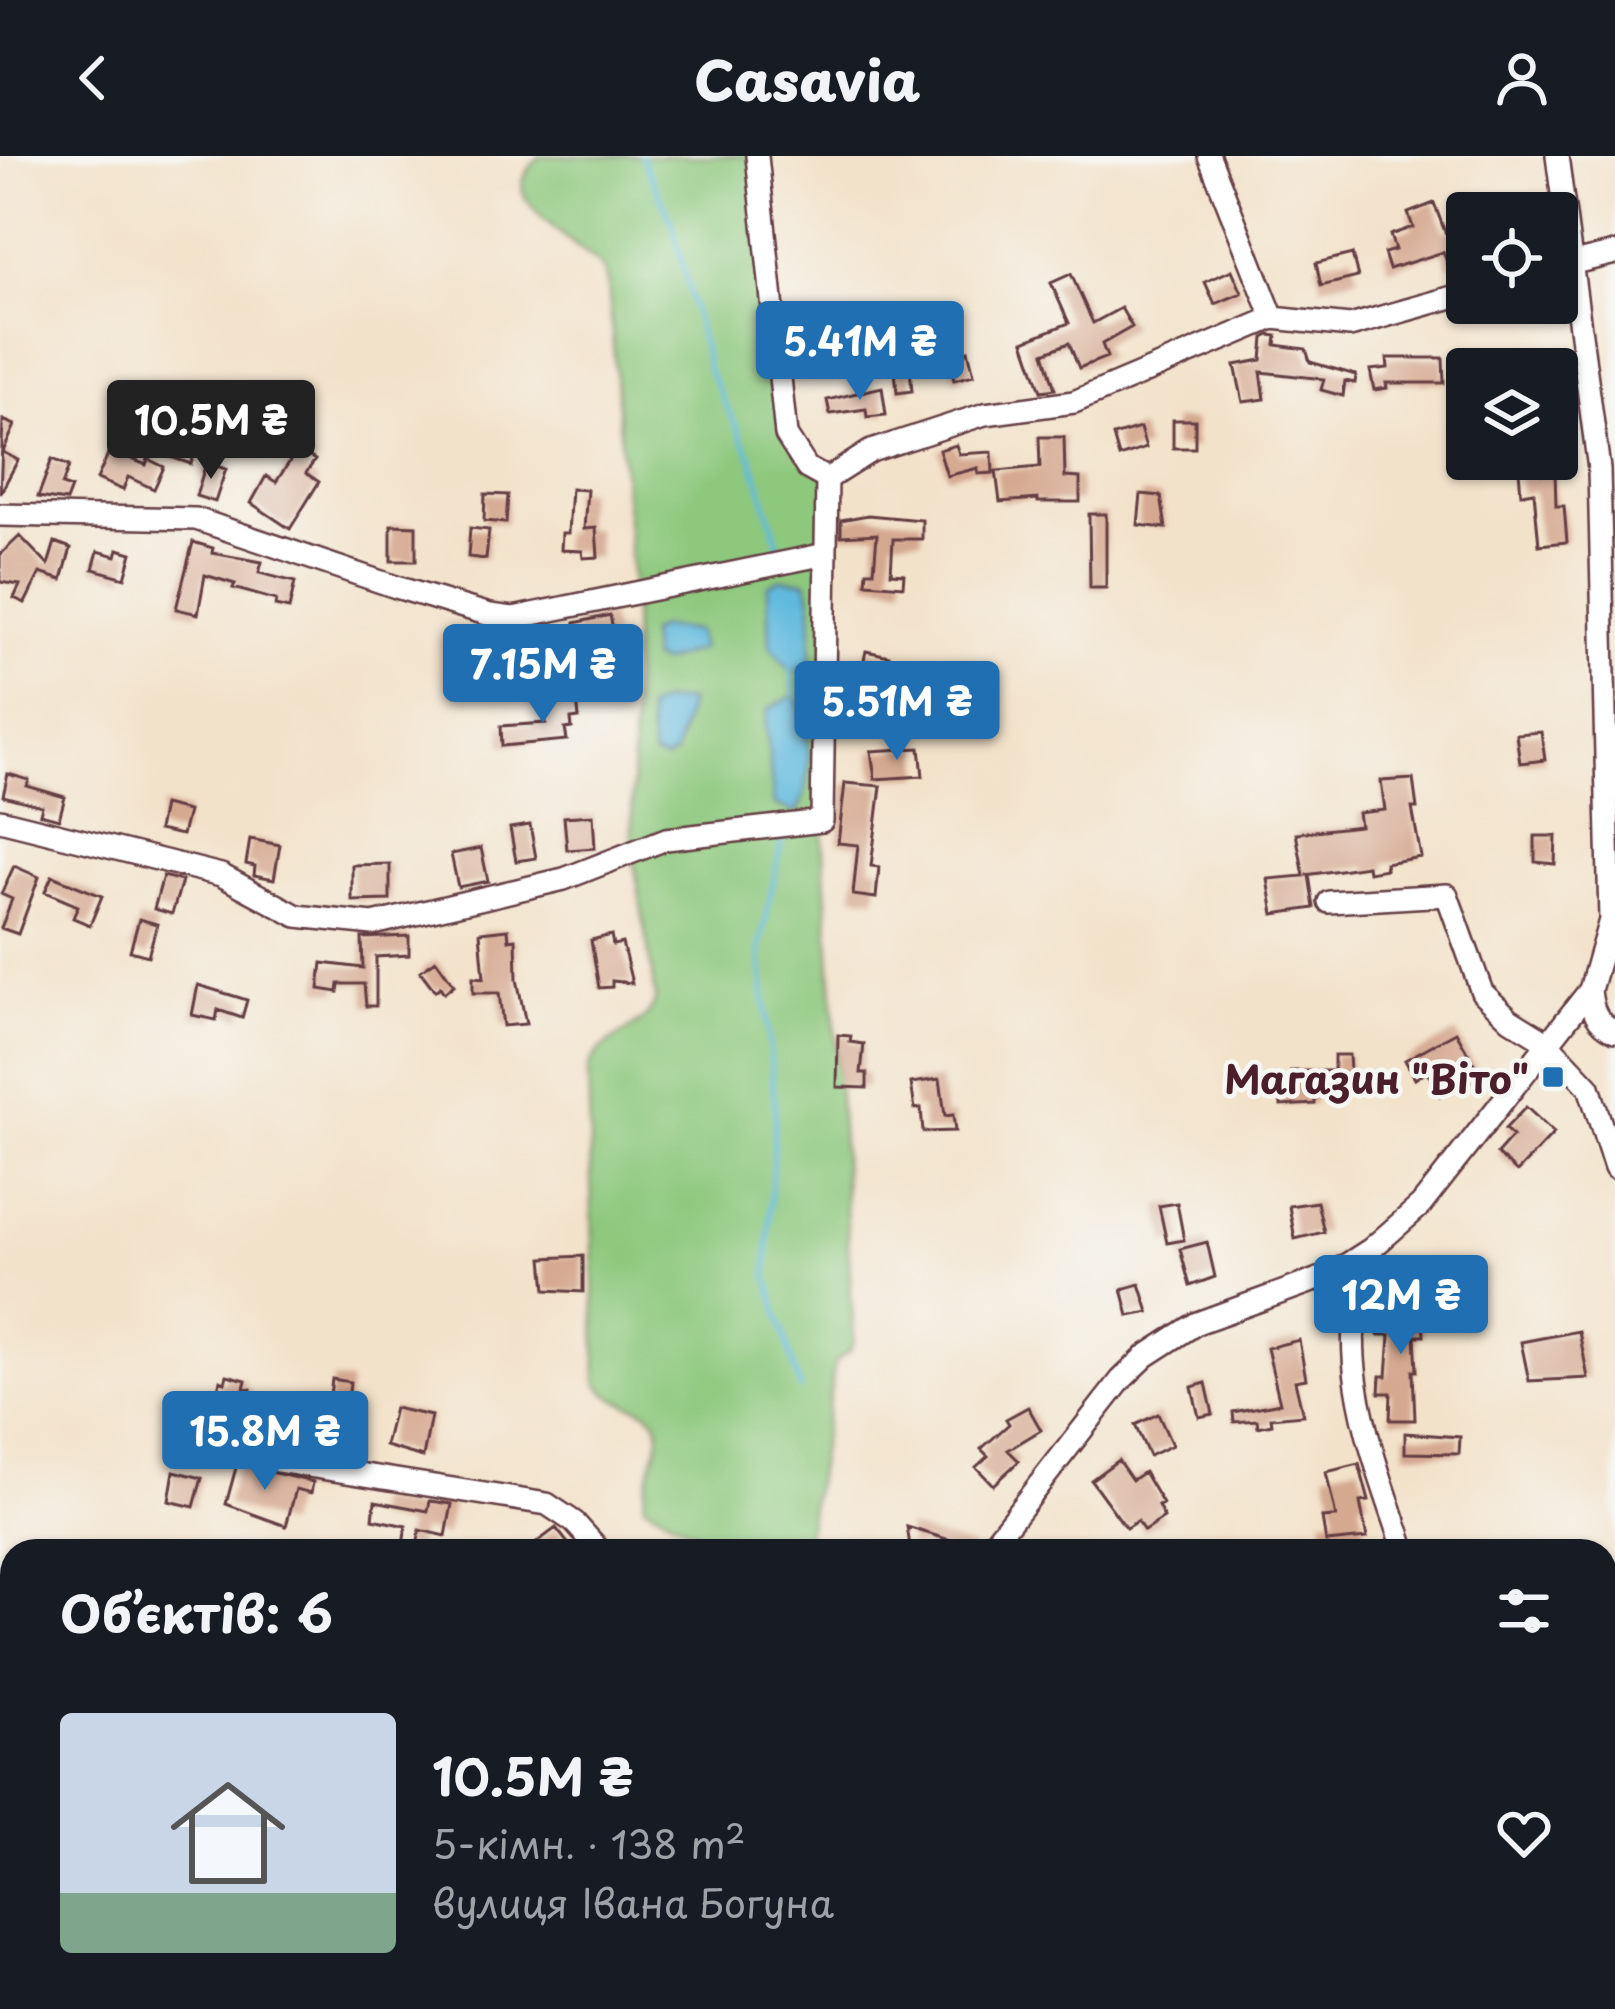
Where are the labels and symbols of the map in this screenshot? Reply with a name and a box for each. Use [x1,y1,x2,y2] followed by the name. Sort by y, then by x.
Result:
[749,301,971,403] pin: 5.41M ₴
[100,380,322,482] pin: 10.5M ₴
[432,624,654,726] pin: 7.15M ₴
[786,661,1008,763] pin: 5.51M ₴
[1224,1048,1529,1107] place label: Магазин "Віто"
[1540,1064,1566,1090] marker: Магазин "Віто"
[1317,1255,1485,1357] pin: 12M ₴
[154,1391,376,1493] pin: 15.8M ₴

